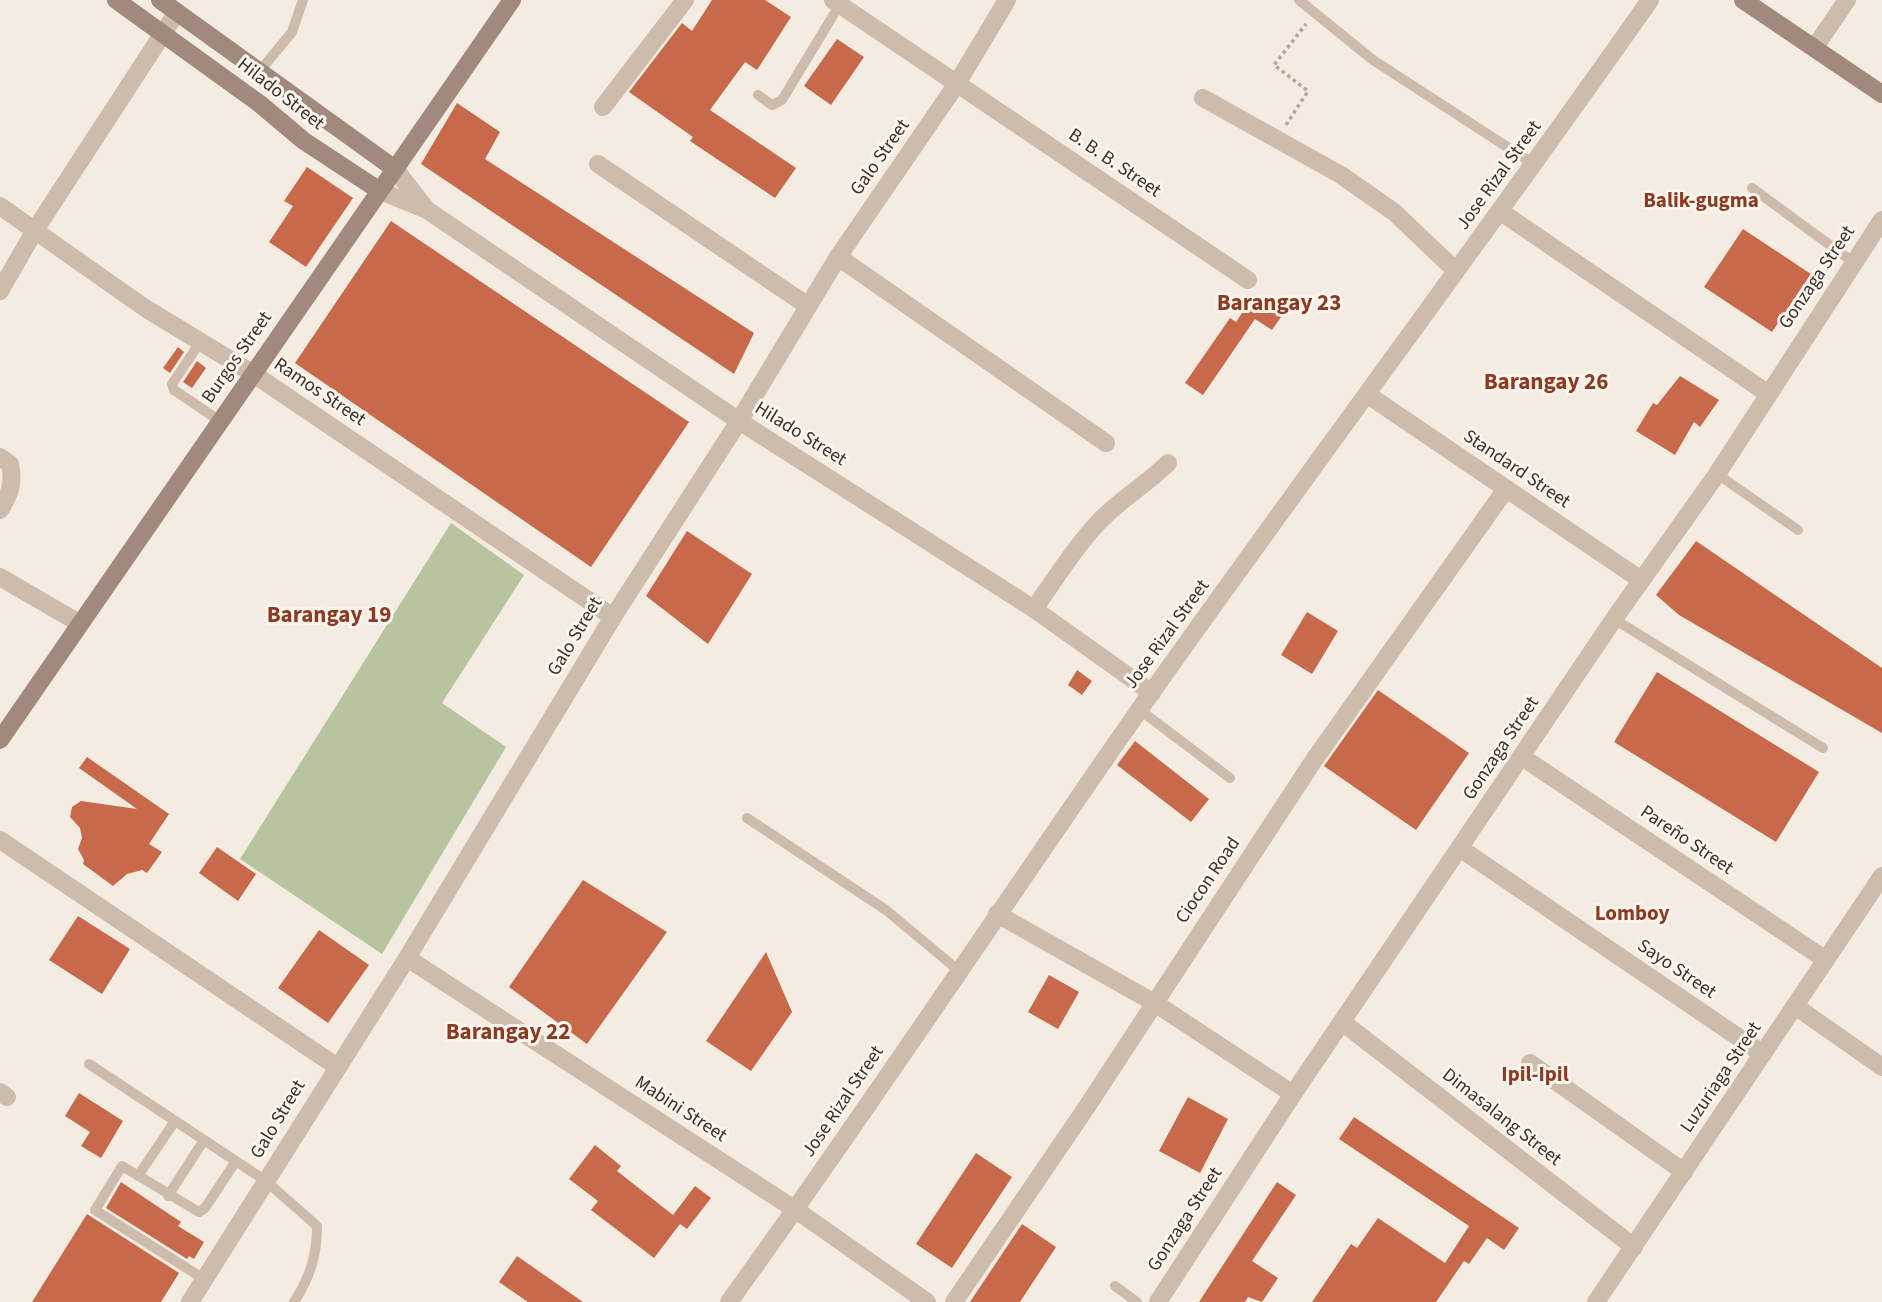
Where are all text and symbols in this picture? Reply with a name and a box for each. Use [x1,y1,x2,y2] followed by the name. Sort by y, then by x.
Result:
[232,54,328,136] street label: Hilado Street
[846,115,916,201] street label: Galo Street
[1453,117,1547,235] street label: Jose Rizal Street
[1063,125,1165,203] street label: B. B. B. Street
[1643,189,1759,215] district label: Balik-gugma
[1775,222,1861,334] street label: Gonzaga Street
[1217,291,1341,319] district label: Barangay 23
[198,308,278,408] street label: Burgos Street
[269,354,369,432] street label: Ramos Street
[1484,370,1608,398] district label: Barangay 26
[750,398,850,472] street label: Hilado Street
[1458,426,1574,514] street label: Standard Street
[1121,576,1215,694] street label: Jose Rizal Street
[544,593,608,681] street label: Galo Street
[267,603,391,631] district label: Barangay 19
[1459,693,1545,805] street label: Gonzaga Street
[1635,802,1737,880] street label: Pareño Street
[1172,833,1246,929] street label: Ciocon Road
[1595,902,1669,928] district label: Lomboy
[1632,935,1720,1005] street label: Sayo Street
[1677,1018,1767,1138] street label: Luzuriaga Street
[446,1020,570,1048] district label: Barangay 22
[798,1042,890,1162] street label: Jose Rizal Street
[1501,1063,1569,1089] district label: Ipil-Ipil
[1437,1064,1565,1172] street label: Dimasalang Street
[630,1072,730,1148] street label: Mabini Street
[247,1076,311,1164] street label: Galo Street
[1144,1164,1228,1276] street label: Gonzaga Street

